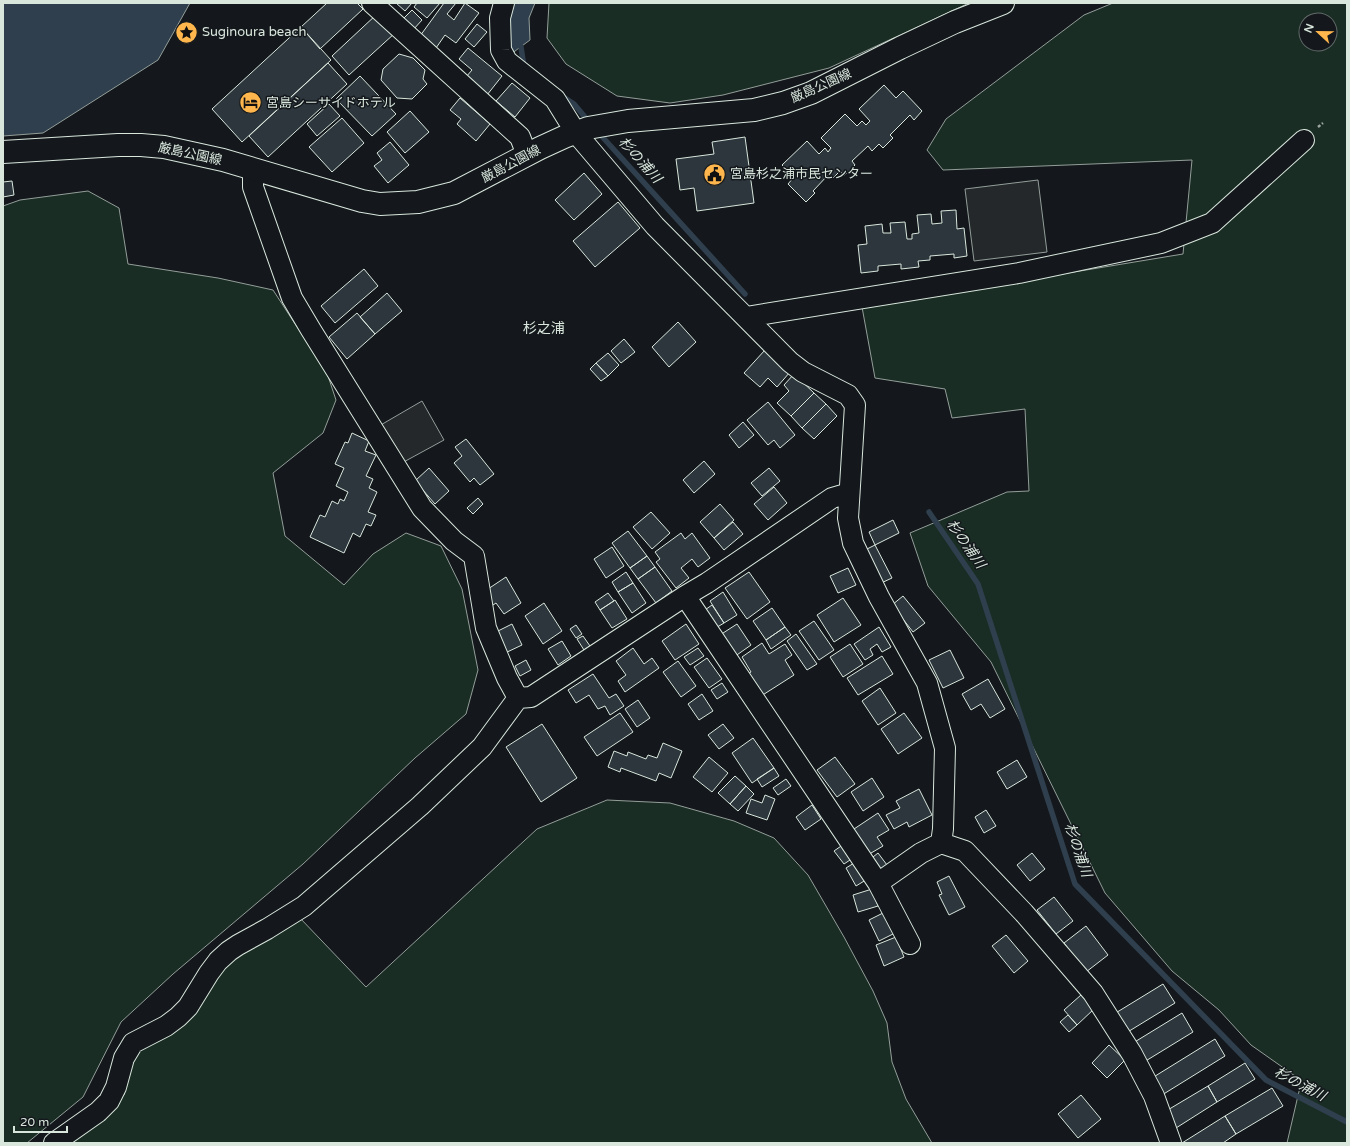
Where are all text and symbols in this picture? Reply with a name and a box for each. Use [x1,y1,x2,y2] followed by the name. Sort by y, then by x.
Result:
[1298,12,1338,52] north arrow
[173,19,199,45] place icon: Suginoura beach
[1302,22,1317,35] text: N
[202,24,306,40] place label: Suginoura beach
[788,65,854,107] street label: 厳島公園線
[238,90,264,116] hotel icon: 宮島シーサイドホテル
[266,95,396,111] place label: 宮島シーサイドホテル
[615,134,666,188] water label: 杉の浦川
[157,139,223,169] street label: 厳島公園線
[479,142,543,186] street label: 厳島公園線
[701,161,727,187] public building icon: 宮島杉之浦市民センター
[730,166,873,182] place label: 宮島杉之浦市民センター
[523,320,565,337] district label: 杉之浦
[943,516,990,573] water label: 杉の浦川
[1061,821,1096,881] water label: 杉の浦川
[1271,1063,1330,1106] water label: 杉の浦川
[14,1108,67,1134] scale bar
[20,1115,49,1129] text: 20 m

